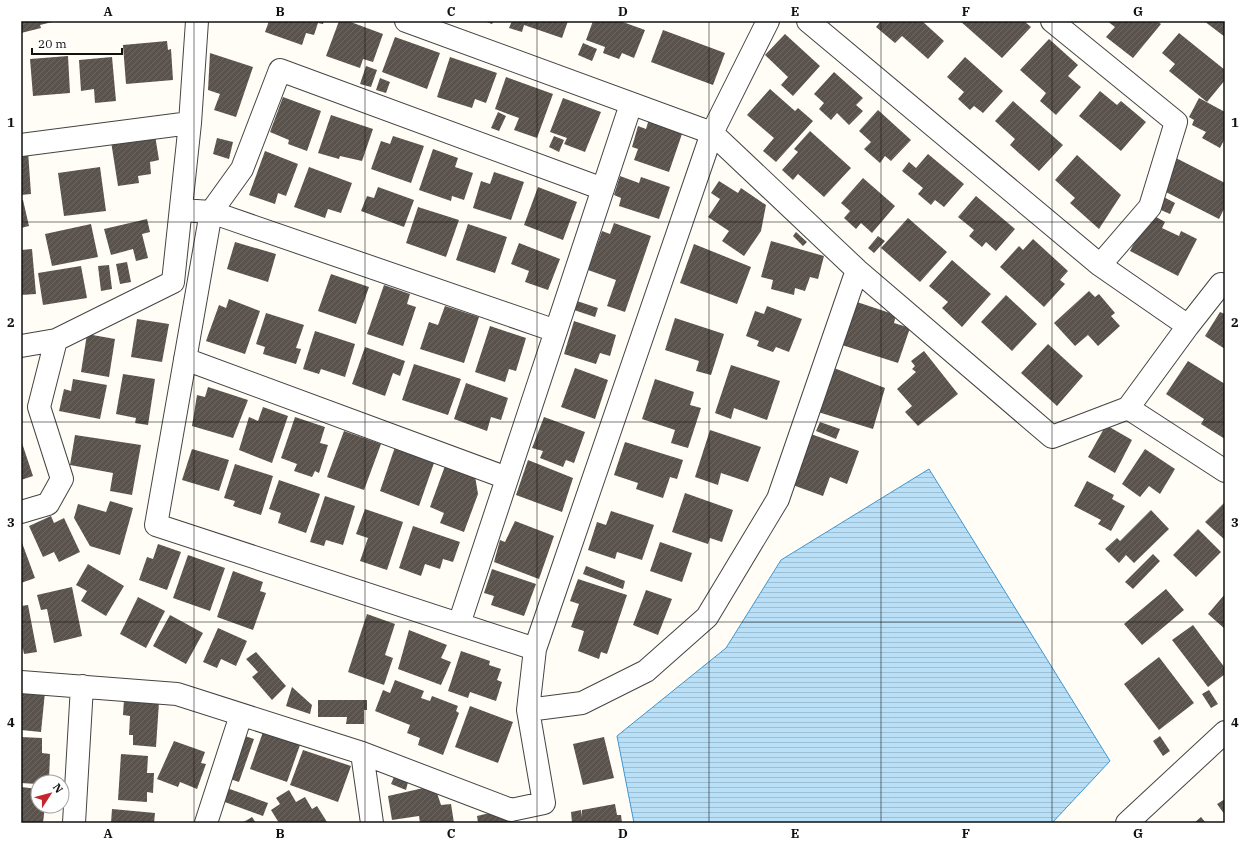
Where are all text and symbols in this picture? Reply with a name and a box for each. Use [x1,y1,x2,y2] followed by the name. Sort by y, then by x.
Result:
[103,3,113,20] text: A
[275,3,285,20] text: B
[447,3,456,20] text: C
[618,3,628,20] text: D
[791,3,799,20] text: E
[962,3,970,20] text: F
[1133,3,1143,20] text: G
[32,30,122,56] scale bar
[38,36,67,51] text: 20 m
[7,114,15,131] text: 1
[1231,114,1239,131] text: 1
[7,314,15,331] text: 2
[1231,314,1239,331] text: 2
[7,514,15,531] text: 3
[1231,514,1239,531] text: 3
[7,714,15,731] text: 4
[1231,714,1239,731] text: 4
[30,774,70,814] north arrow
[50,780,66,796] text: N
[103,825,113,842] text: A
[275,825,285,842] text: B
[447,825,456,842] text: C
[618,825,628,842] text: D
[791,825,799,842] text: E
[962,825,970,842] text: F
[1133,825,1143,842] text: G

